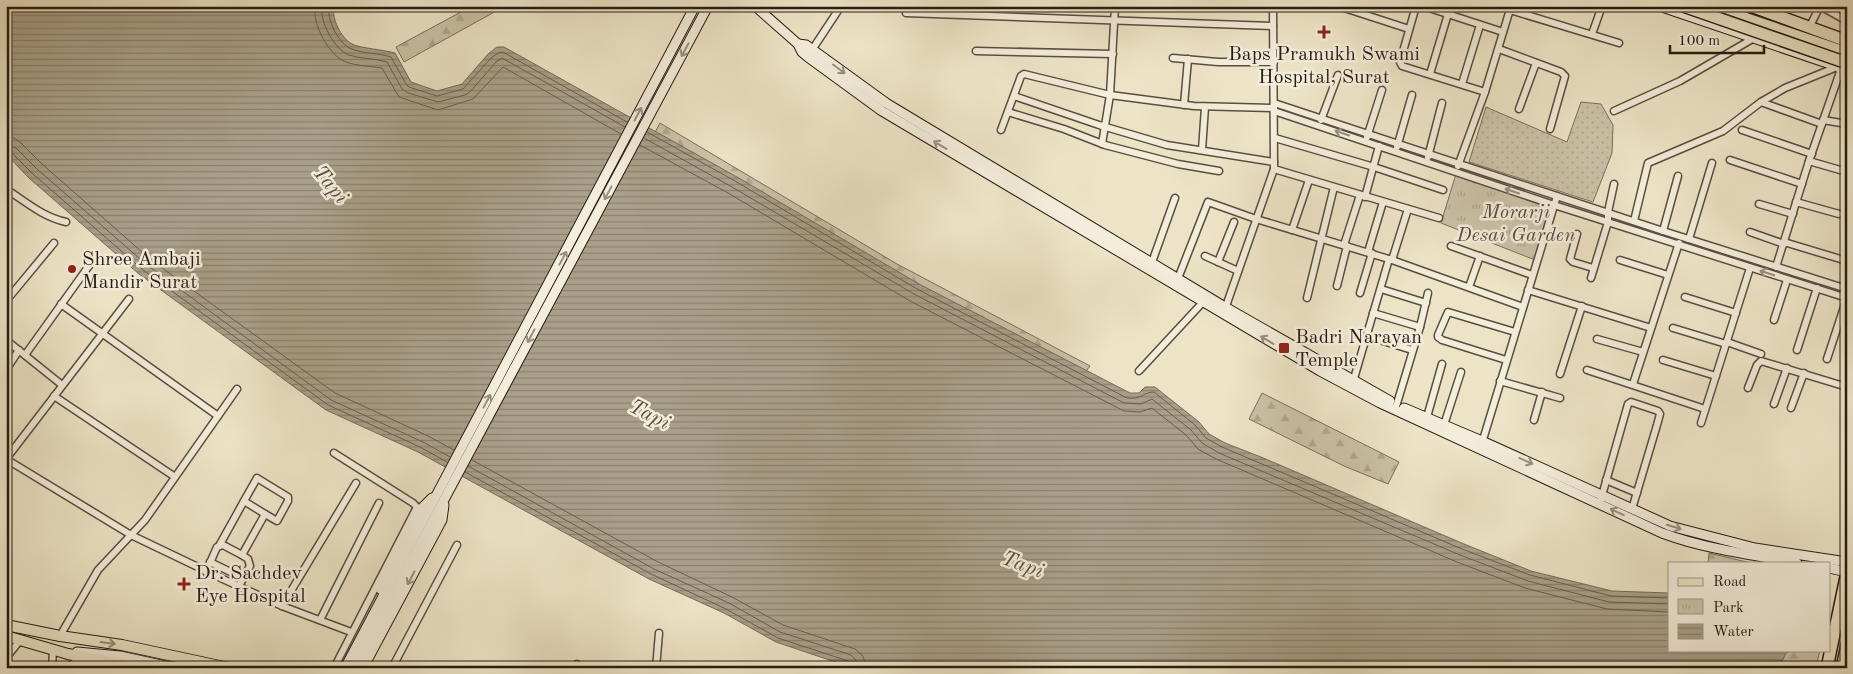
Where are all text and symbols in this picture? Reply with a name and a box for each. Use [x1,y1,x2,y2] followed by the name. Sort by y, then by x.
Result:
[1670,22,1764,54] scale bar
[1317,25,1331,39] marker: Baps Pramukh Swami Hospital, Surat
[1678,34,1720,49] text: 100 m
[680,42,690,57] one-way arrow
[1228,45,1420,88] place label: Baps Pramukh Swami Hospital, Surat
[832,63,845,74] one-way arrow
[634,107,644,122] one-way arrow
[1334,128,1350,138] one-way arrow
[933,140,948,150] one-way arrow
[308,162,352,208] water label: Tapi
[603,185,613,200] one-way arrow
[1505,186,1521,195] one-way arrow
[1456,203,1575,246] park label: Morarji Desai Garden
[82,250,201,293] place label: Shree Ambaji Mandir Surat
[558,250,568,265] one-way arrow
[66,263,78,275] marker: Shree Ambaji Mandir Surat
[1760,268,1775,277] one-way arrow
[526,328,536,343] one-way arrow
[1295,328,1422,371] place label: Badri Narayan Temple
[1260,335,1274,345] one-way arrow
[1277,341,1291,355] marker: Badri Narayan Temple
[482,394,492,409] one-way arrow
[625,396,673,434] water label: Tapi
[1518,457,1533,466] one-way arrow
[1610,507,1625,516] one-way arrow
[1666,523,1682,532] one-way arrow
[999,548,1046,583] water label: Tapi
[1668,562,1830,652] legend
[195,564,306,607] place label: Dr. Sachdev Eye Hospital
[406,571,416,586] one-way arrow
[1713,575,1747,590] text: Road
[177,577,191,591] marker: Dr. Sachdev Eye Hospital
[1713,601,1744,616] text: Park
[1713,625,1754,640] text: Water
[100,638,116,648] one-way arrow

